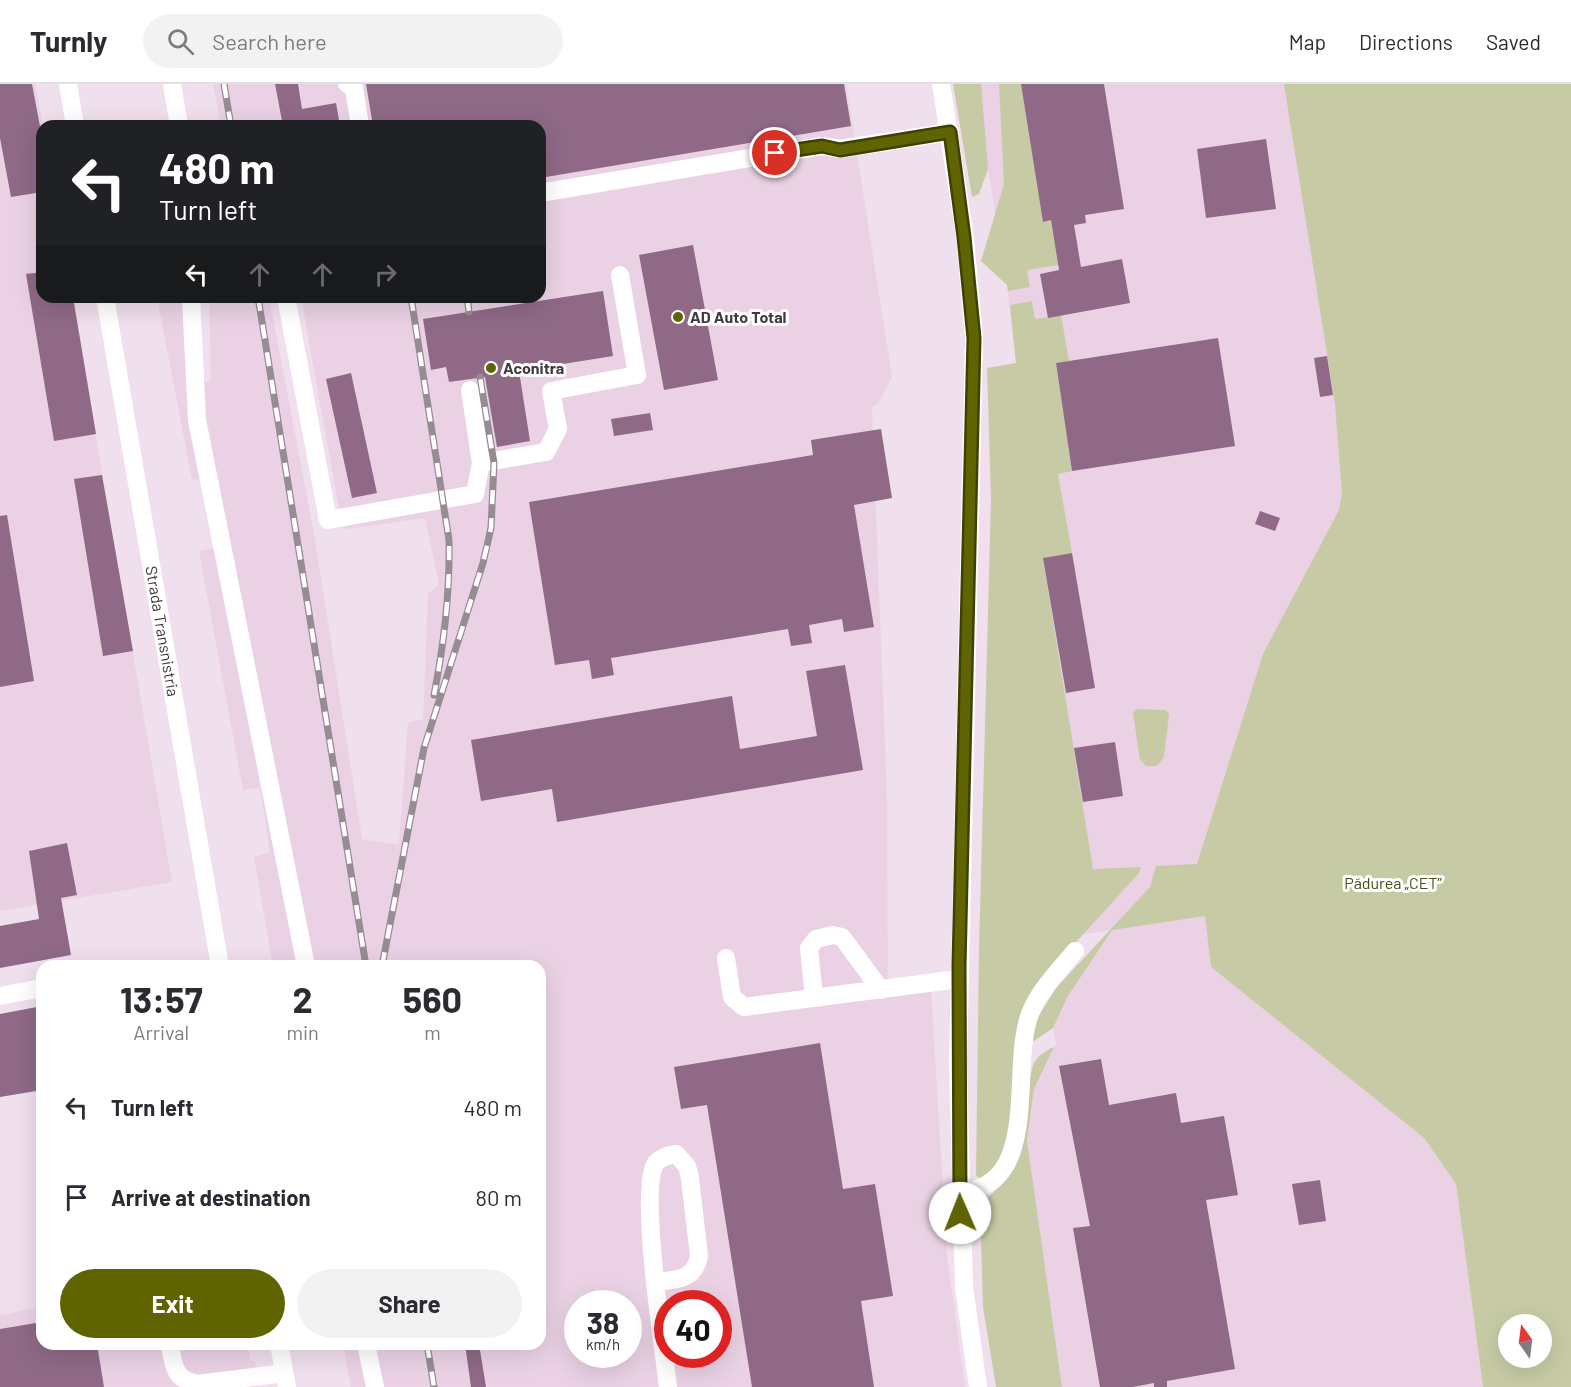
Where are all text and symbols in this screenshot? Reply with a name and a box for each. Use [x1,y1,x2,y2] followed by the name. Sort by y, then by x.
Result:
[143,14,563,68] search box
[30,24,107,58] text: Turnly
[164,25,197,58] icon: search
[212,28,327,54] text: Search here
[1289,29,1326,54] text: Map
[1359,29,1453,54] text: Directions
[1486,29,1541,54] text: Saved
[749,127,800,178] pin
[758,136,791,169] icon: arrive
[159,142,275,192] text: 480 m
[60,144,138,222] icon: left
[159,193,257,225] text: Turn left
[180,258,213,291] icon: left
[243,258,276,291] icon: ahead
[306,258,339,291] icon: ahead
[369,258,402,291] icon: right
[690,307,787,326] place label: AD Auto Total
[671,310,685,324] marker: AD Auto Total
[503,358,564,377] place label: Aconitra
[484,361,498,375] marker: Aconitra
[142,564,183,698] street label: Strada Transnistria
[1344,873,1442,892] park label: Pădurea „CET”
[120,977,203,1020] text: 13:57
[293,977,313,1020] text: 2
[403,977,462,1020] text: 560
[133,1020,189,1044] text: Arrival
[286,1020,319,1044] text: min
[424,1020,441,1044] text: m
[60,1091,93,1124] icon: left
[111,1094,194,1120] text: Turn left
[463,1094,522,1120] text: 480 m
[60,1181,93,1214] icon: arrive
[928,1181,992,1245] position arrow
[111,1184,310,1210] text: Arrive at destination
[476,1184,522,1210] text: 80 m
[60,1269,285,1338] button: Exit
[297,1269,522,1338] button: Share
[654,1290,732,1368] speed limit sign: 40
[587,1304,619,1340] text: 38
[1498,1314,1552,1368] north arrow
[1498,1314,1552,1368] map controls
[586,1335,620,1353] text: km/h

